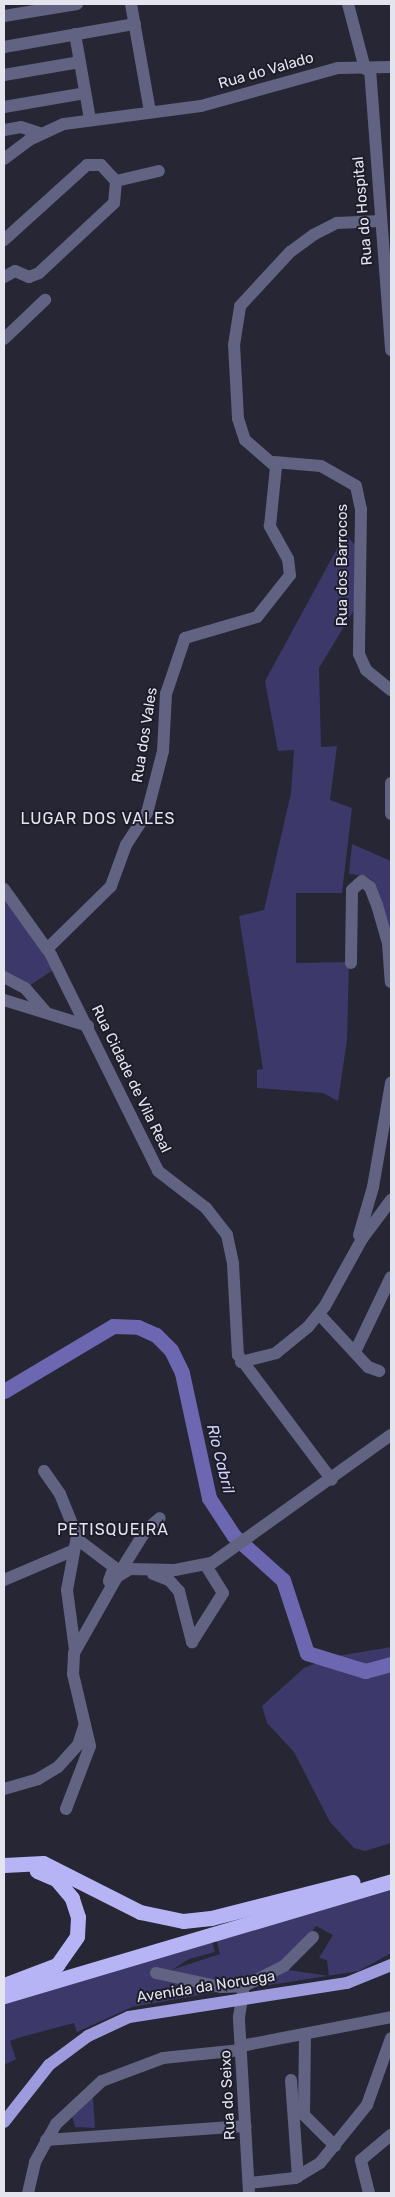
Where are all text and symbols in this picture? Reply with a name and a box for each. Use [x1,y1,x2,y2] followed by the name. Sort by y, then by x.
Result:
[216,49,316,93] street label: Rua do Valado
[349,156,377,266] street label: Rua do Hospital
[334,504,352,626] street label: Rua dos Barrocos
[129,686,161,784] street label: Rua dos Vales
[18,809,178,829] district label: LUGAR DOS VALES
[87,1002,175,1156] street label: Rua Cidade de Vila Real
[202,1422,238,1496] water label: Rio Cabril
[56,1520,170,1540] district label: PETISQUEIRA
[136,1967,276,2007] street label: Avenida da Noruega
[217,2050,239,2140] street label: Rua do Seixo

